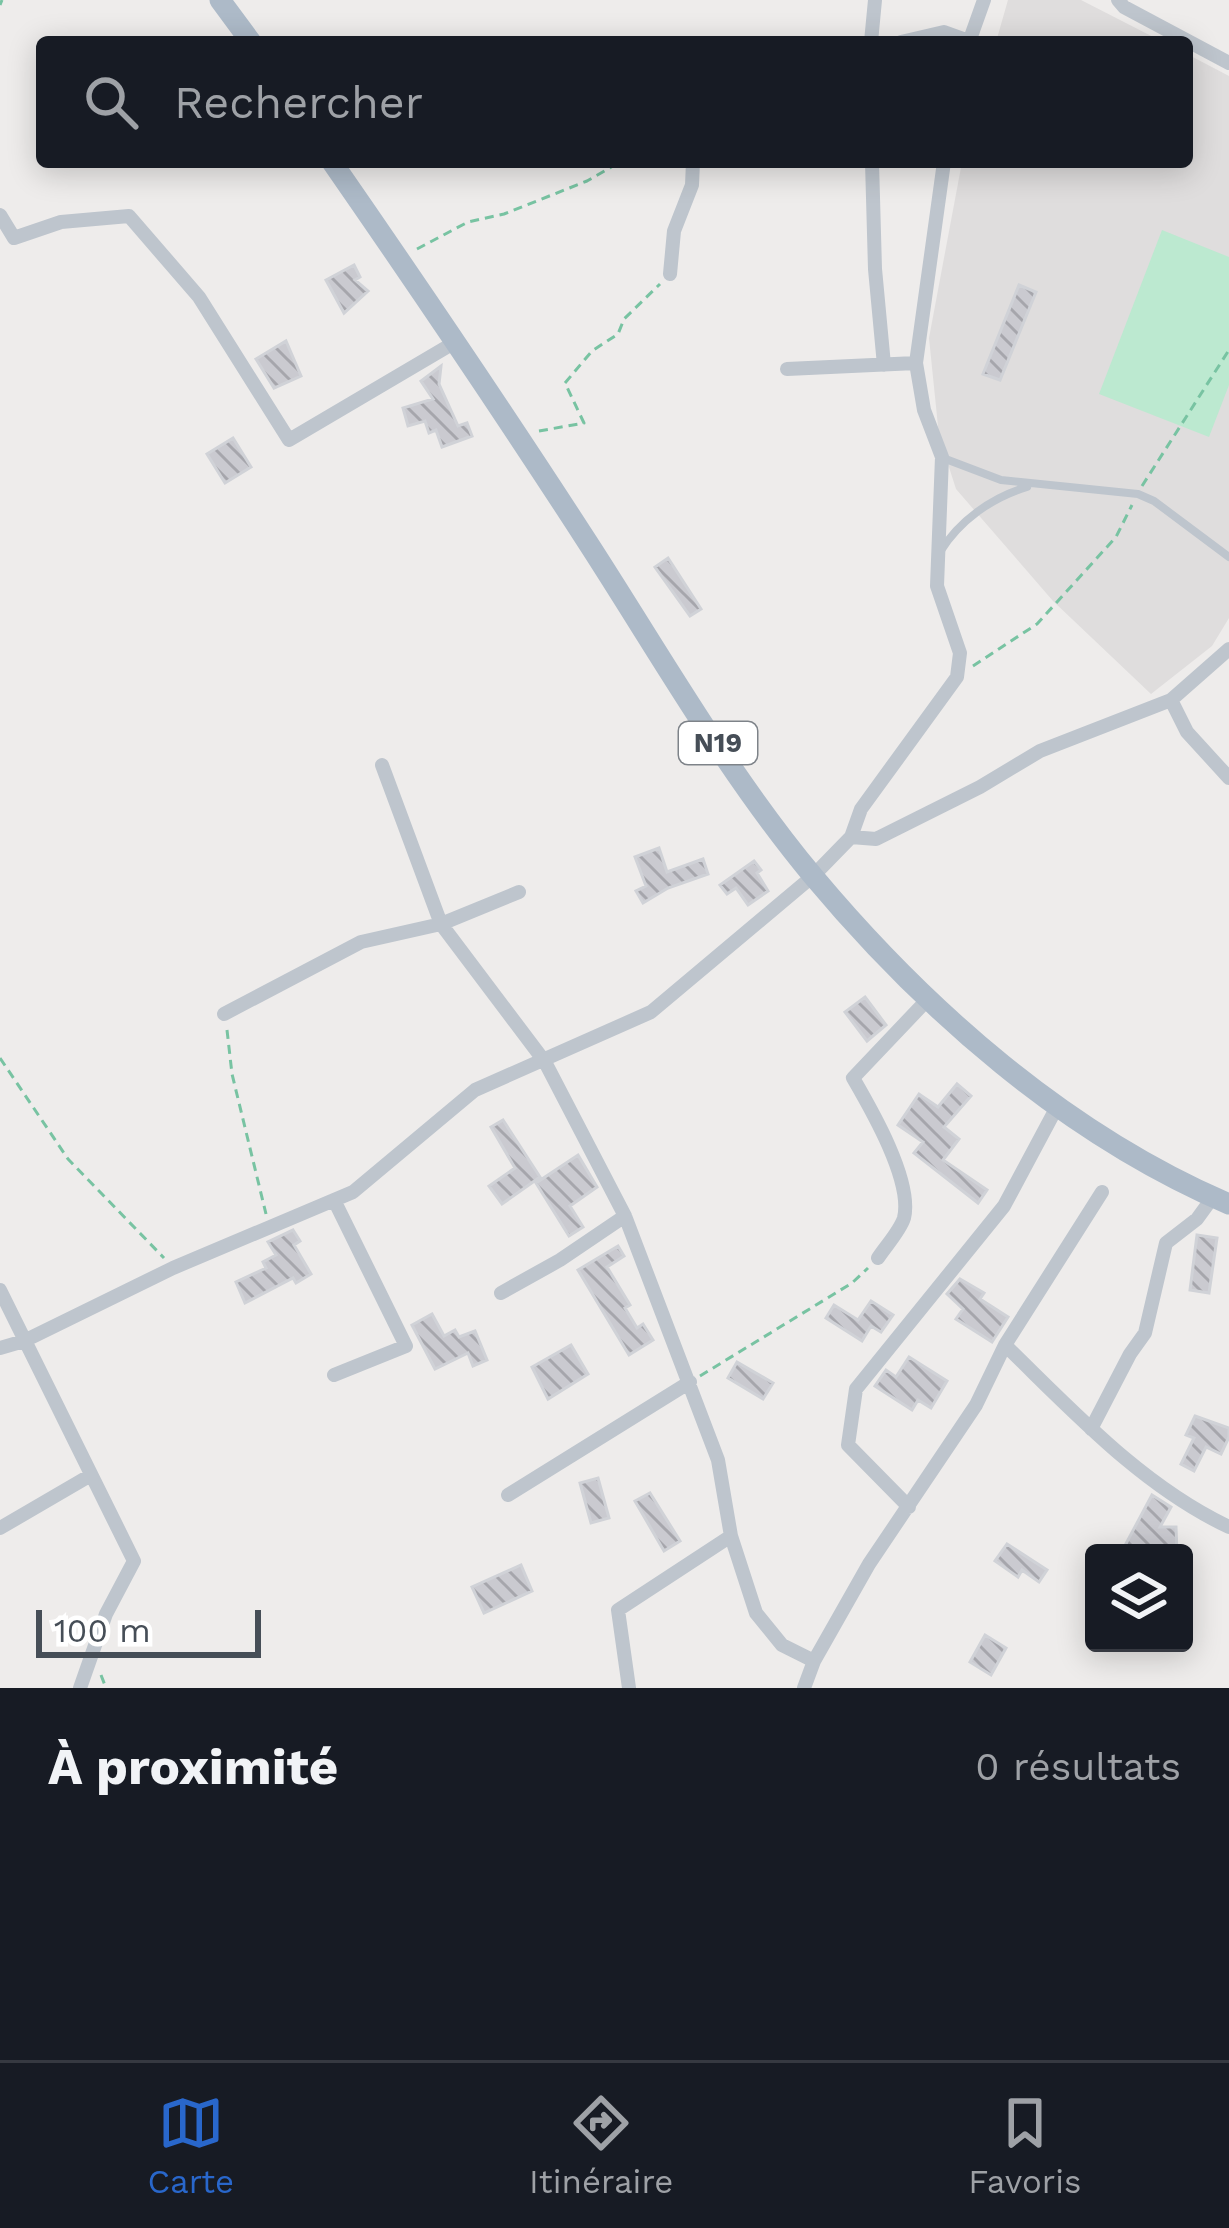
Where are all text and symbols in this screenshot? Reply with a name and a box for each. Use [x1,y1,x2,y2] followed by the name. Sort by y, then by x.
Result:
[36,36,1193,168] search box
[78,69,144,135] icon: search
[174,76,423,129] text: Rechercher
[679,722,757,764] road number: N19
[1085,1544,1193,1652] map controls
[1085,1544,1193,1652] button: layers
[36,1604,261,1657] scale bar
[54,1611,151,1650] text: 100 m
[48,1737,338,1796] text: À proximité
[975,1744,1181,1789] text: 0 résultats
[147,2090,234,2201] tab: Carte
[529,2090,673,2201] tab: Itinéraire
[968,2090,1082,2201] tab: Favoris

